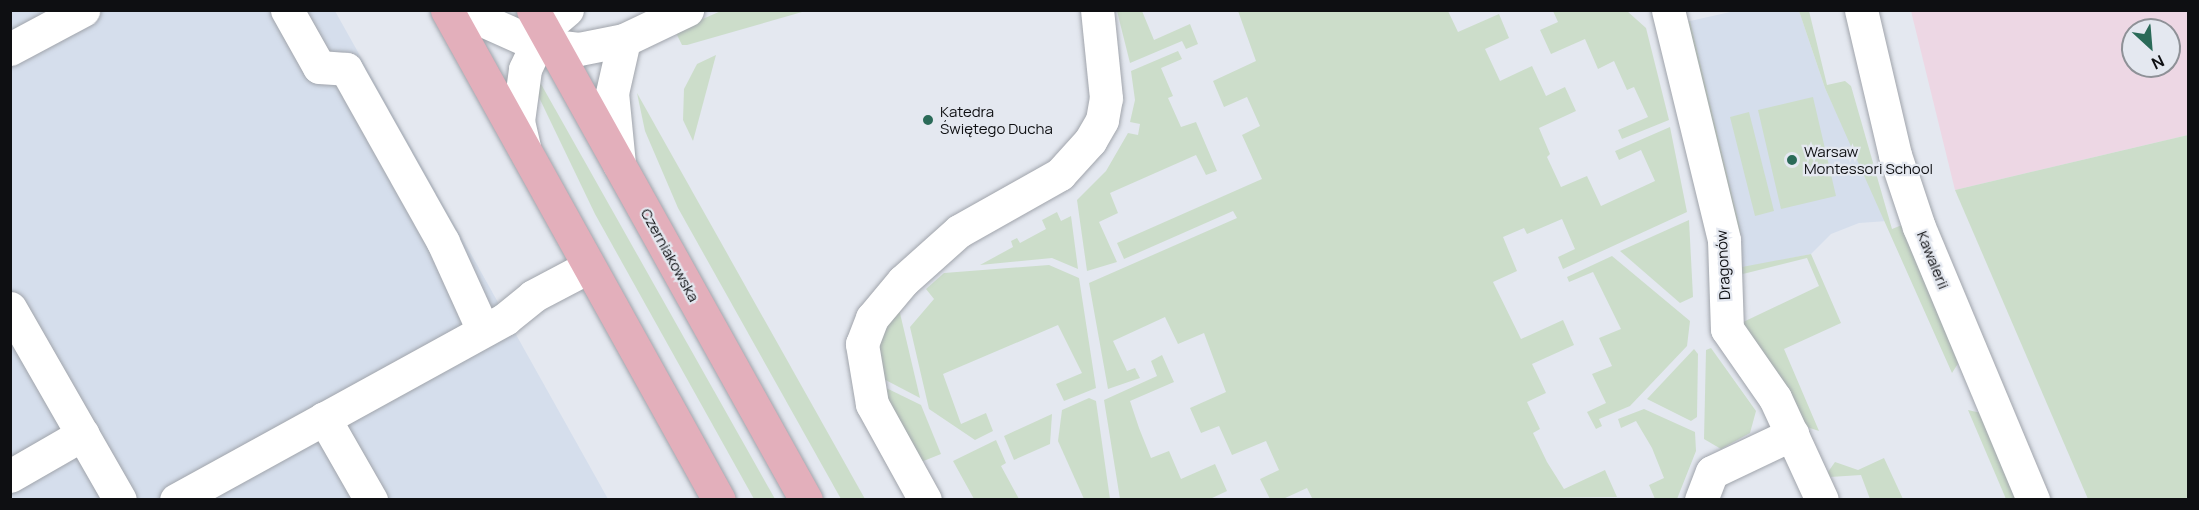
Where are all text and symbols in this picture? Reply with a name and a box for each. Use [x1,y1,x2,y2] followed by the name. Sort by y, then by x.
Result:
[2121,18,2181,78] north arrow
[2148,50,2168,75] text: N
[940,102,1053,137] place label: Katedra Świętego Ducha
[921,113,935,127] marker: Katedra Świętego Ducha
[1804,142,1933,177] place label: Warsaw Montessori School
[1785,153,1799,167] marker: Warsaw Montessori School
[637,205,703,305] street label: Czerniakowska
[1913,228,1953,292] street label: Kawalerii
[1712,229,1734,301] street label: Dragonów

